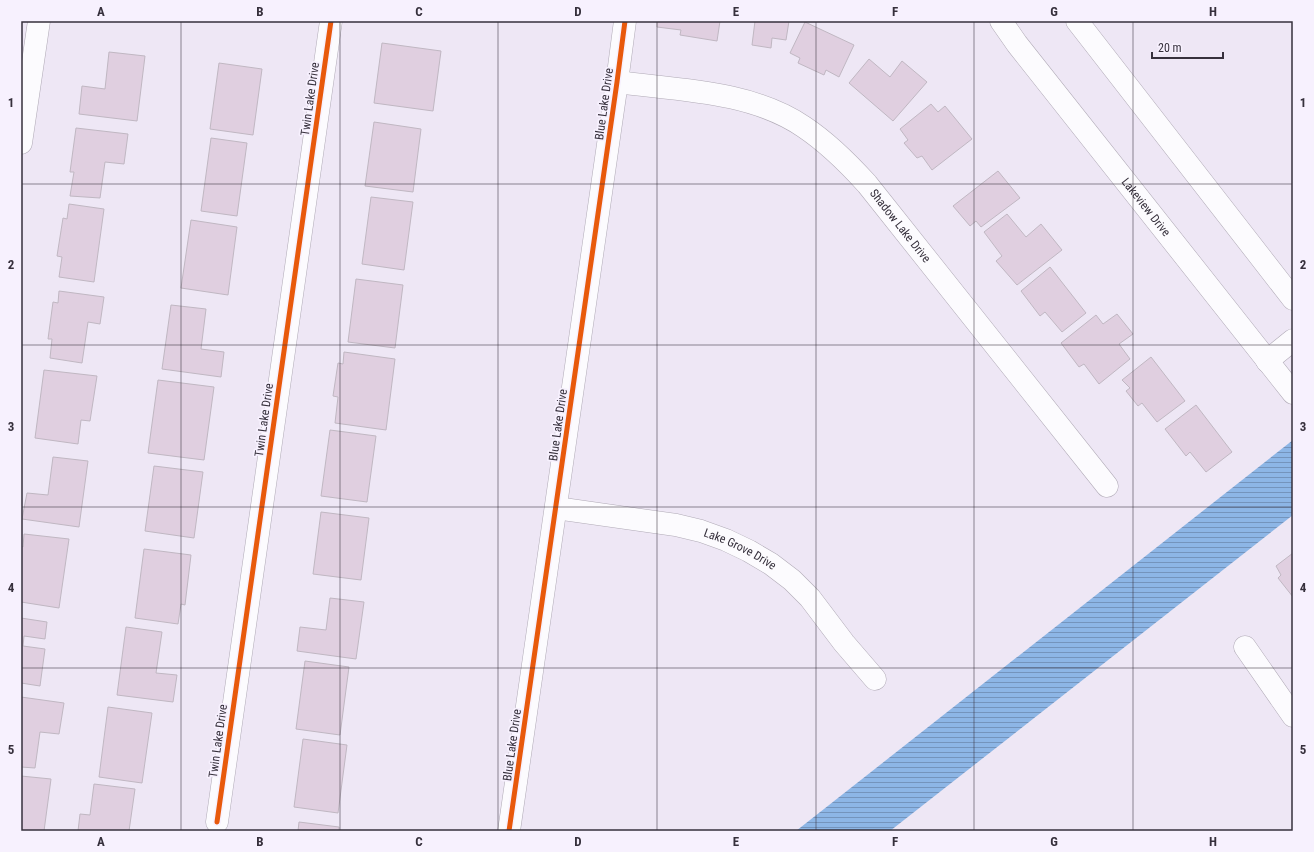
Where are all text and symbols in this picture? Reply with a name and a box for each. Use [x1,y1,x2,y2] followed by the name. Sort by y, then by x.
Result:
[97,4,105,19] text: A
[256,4,264,19] text: B
[415,4,423,19] text: C
[574,4,582,19] text: D
[733,4,740,19] text: E
[892,4,898,19] text: F
[1050,4,1058,19] text: G
[1209,4,1217,19] text: H
[1152,34,1223,60] scale bar
[1158,41,1182,55] text: 20 m
[298,61,322,137] street label: Twin Lake Drive
[592,67,616,141] street label: Blue Lake Drive
[8,95,14,110] text: 1
[1300,95,1306,110] text: 1
[1119,175,1174,239] street label: Lakeview Drive
[867,187,934,266] street label: Shadow Lake Drive
[8,257,15,272] text: 2
[1300,257,1307,272] text: 2
[252,382,276,458] street label: Twin Lake Drive
[546,388,570,462] street label: Blue Lake Drive
[8,419,14,434] text: 3
[1300,419,1306,434] text: 3
[702,526,780,573] street label: Lake Grove Drive
[8,580,15,595] text: 4
[1300,580,1307,595] text: 4
[206,703,230,779] street label: Twin Lake Drive
[500,708,524,782] street label: Blue Lake Drive
[8,742,15,757] text: 5
[1300,742,1307,757] text: 5
[97,834,105,849] text: A
[256,834,264,849] text: B
[415,834,423,849] text: C
[574,834,582,849] text: D
[733,834,740,849] text: E
[892,834,898,849] text: F
[1050,834,1058,849] text: G
[1209,834,1217,849] text: H

